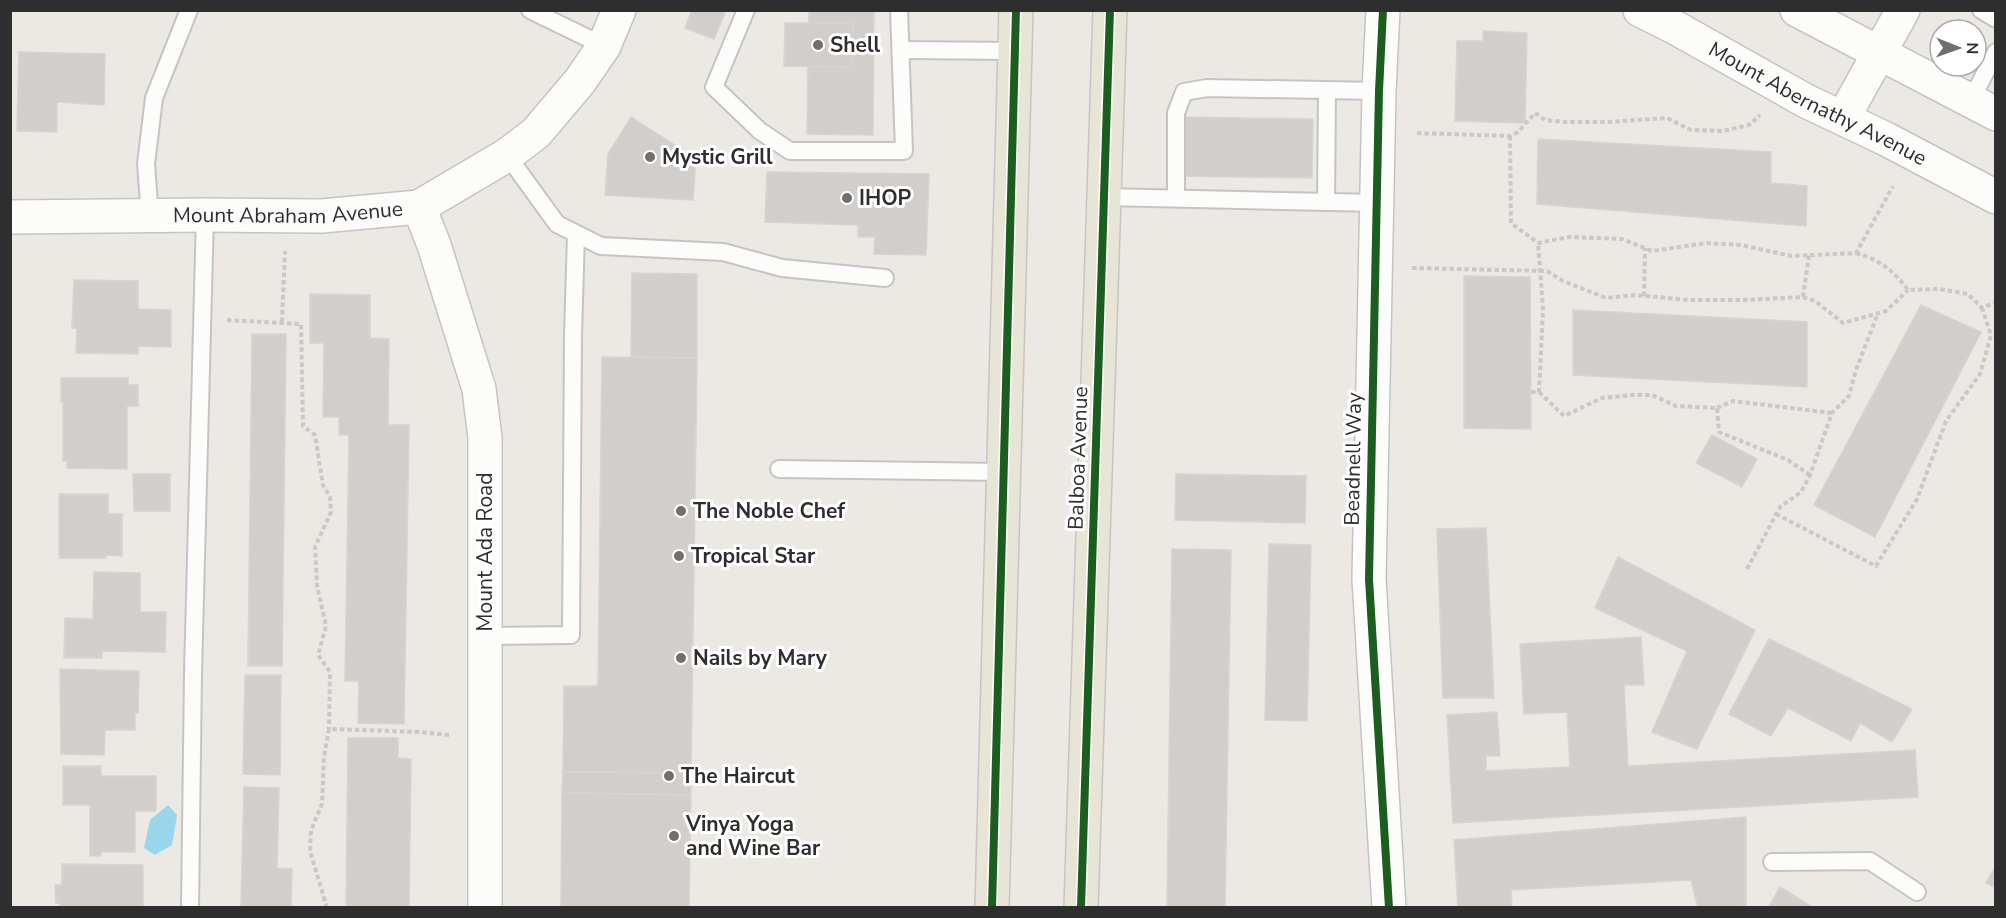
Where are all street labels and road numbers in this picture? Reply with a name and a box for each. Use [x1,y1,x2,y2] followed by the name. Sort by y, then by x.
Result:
[1704,35,1932,172] street label: Mount Abernathy Avenue
[173,195,404,230] street label: Mount Abraham Avenue
[1062,386,1094,530] street label: Balboa Avenue
[1338,392,1368,526] street label: Beadnell Way
[471,473,499,631] street label: Mount Ada Road

